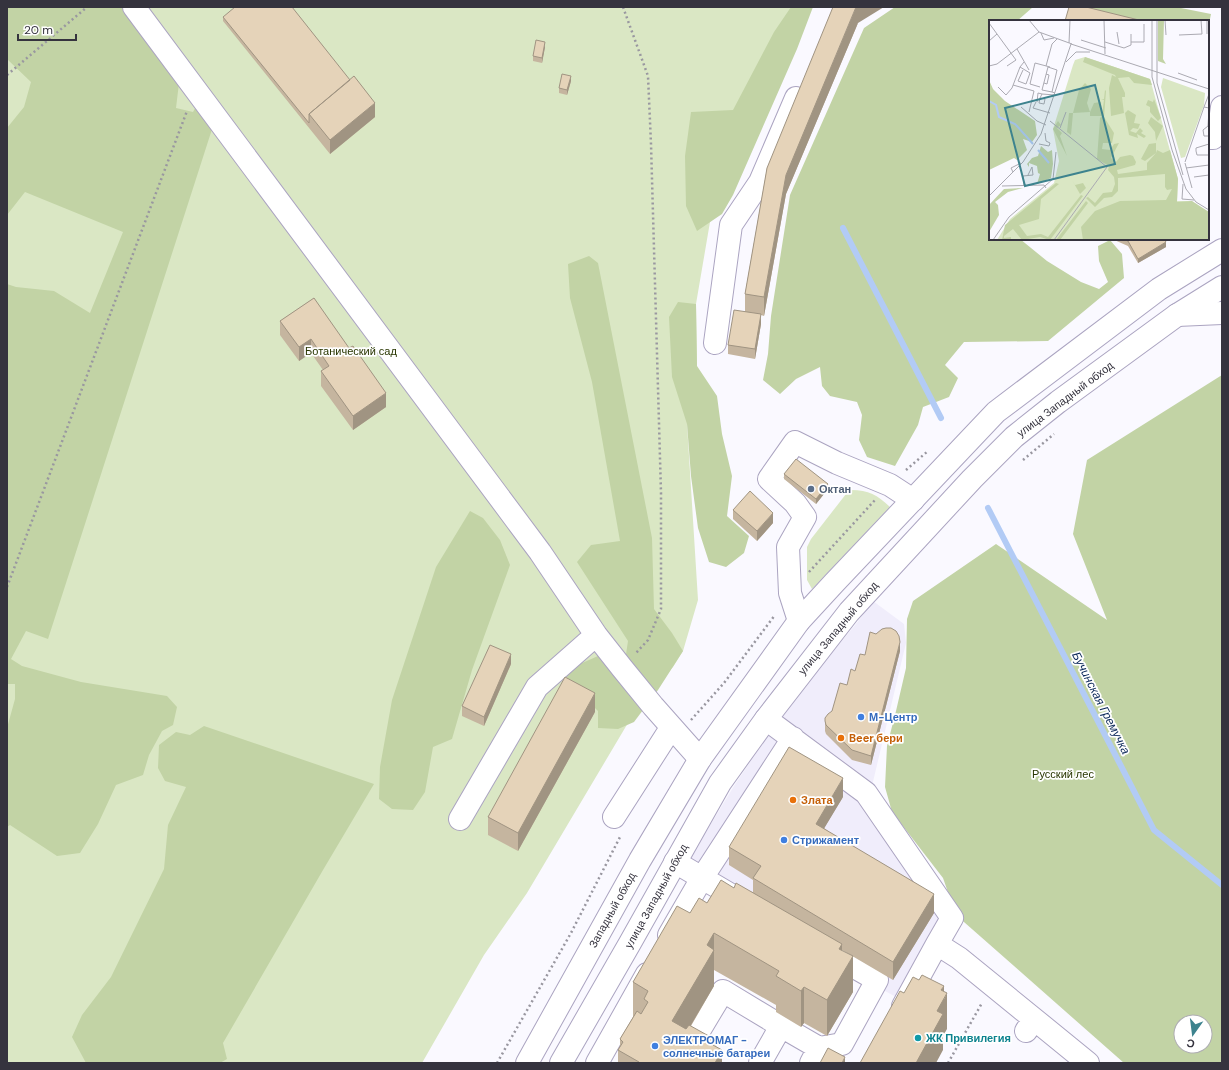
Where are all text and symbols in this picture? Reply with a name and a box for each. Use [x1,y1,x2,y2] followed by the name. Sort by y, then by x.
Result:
[18,16,76,42] scale bar
[989,20,1209,240] inset map
[24,22,53,38] text: 20 m
[305,344,397,358] park label: Ботанический сад
[1014,358,1116,440] street label: улица Западный обход
[819,482,851,496] place label: Октан
[806,484,816,494] marker: Октан
[795,578,881,677] street label: улица Западный обход
[1068,649,1134,757] water label: Бучинская Гремучка
[869,710,918,724] place label: М-Центр
[856,712,866,722] marker: М-Центр
[849,731,903,745] place label: Beer бери
[836,733,846,743] marker: Beer бери
[1032,767,1094,781] park label: Русский лес
[801,793,833,807] place label: Злата
[788,795,798,805] marker: Злата
[792,833,860,847] place label: Стрижамент
[779,835,789,845] marker: Стрижамент
[621,841,691,951] street label: улица Западный обход
[586,869,639,950] street label: Западный обход
[1173,1014,1213,1054] north arrow
[925,1031,1011,1045] place label: ЖК Привилегия
[663,1033,770,1060] place label: ЭЛЕКТРОМАГ - солнечные батареи
[913,1033,923,1043] marker: ЖК Привилегия
[1185,1036,1196,1051] text: С
[650,1041,660,1051] marker: ЭЛЕКТРОМАГ - солнечные батареи

